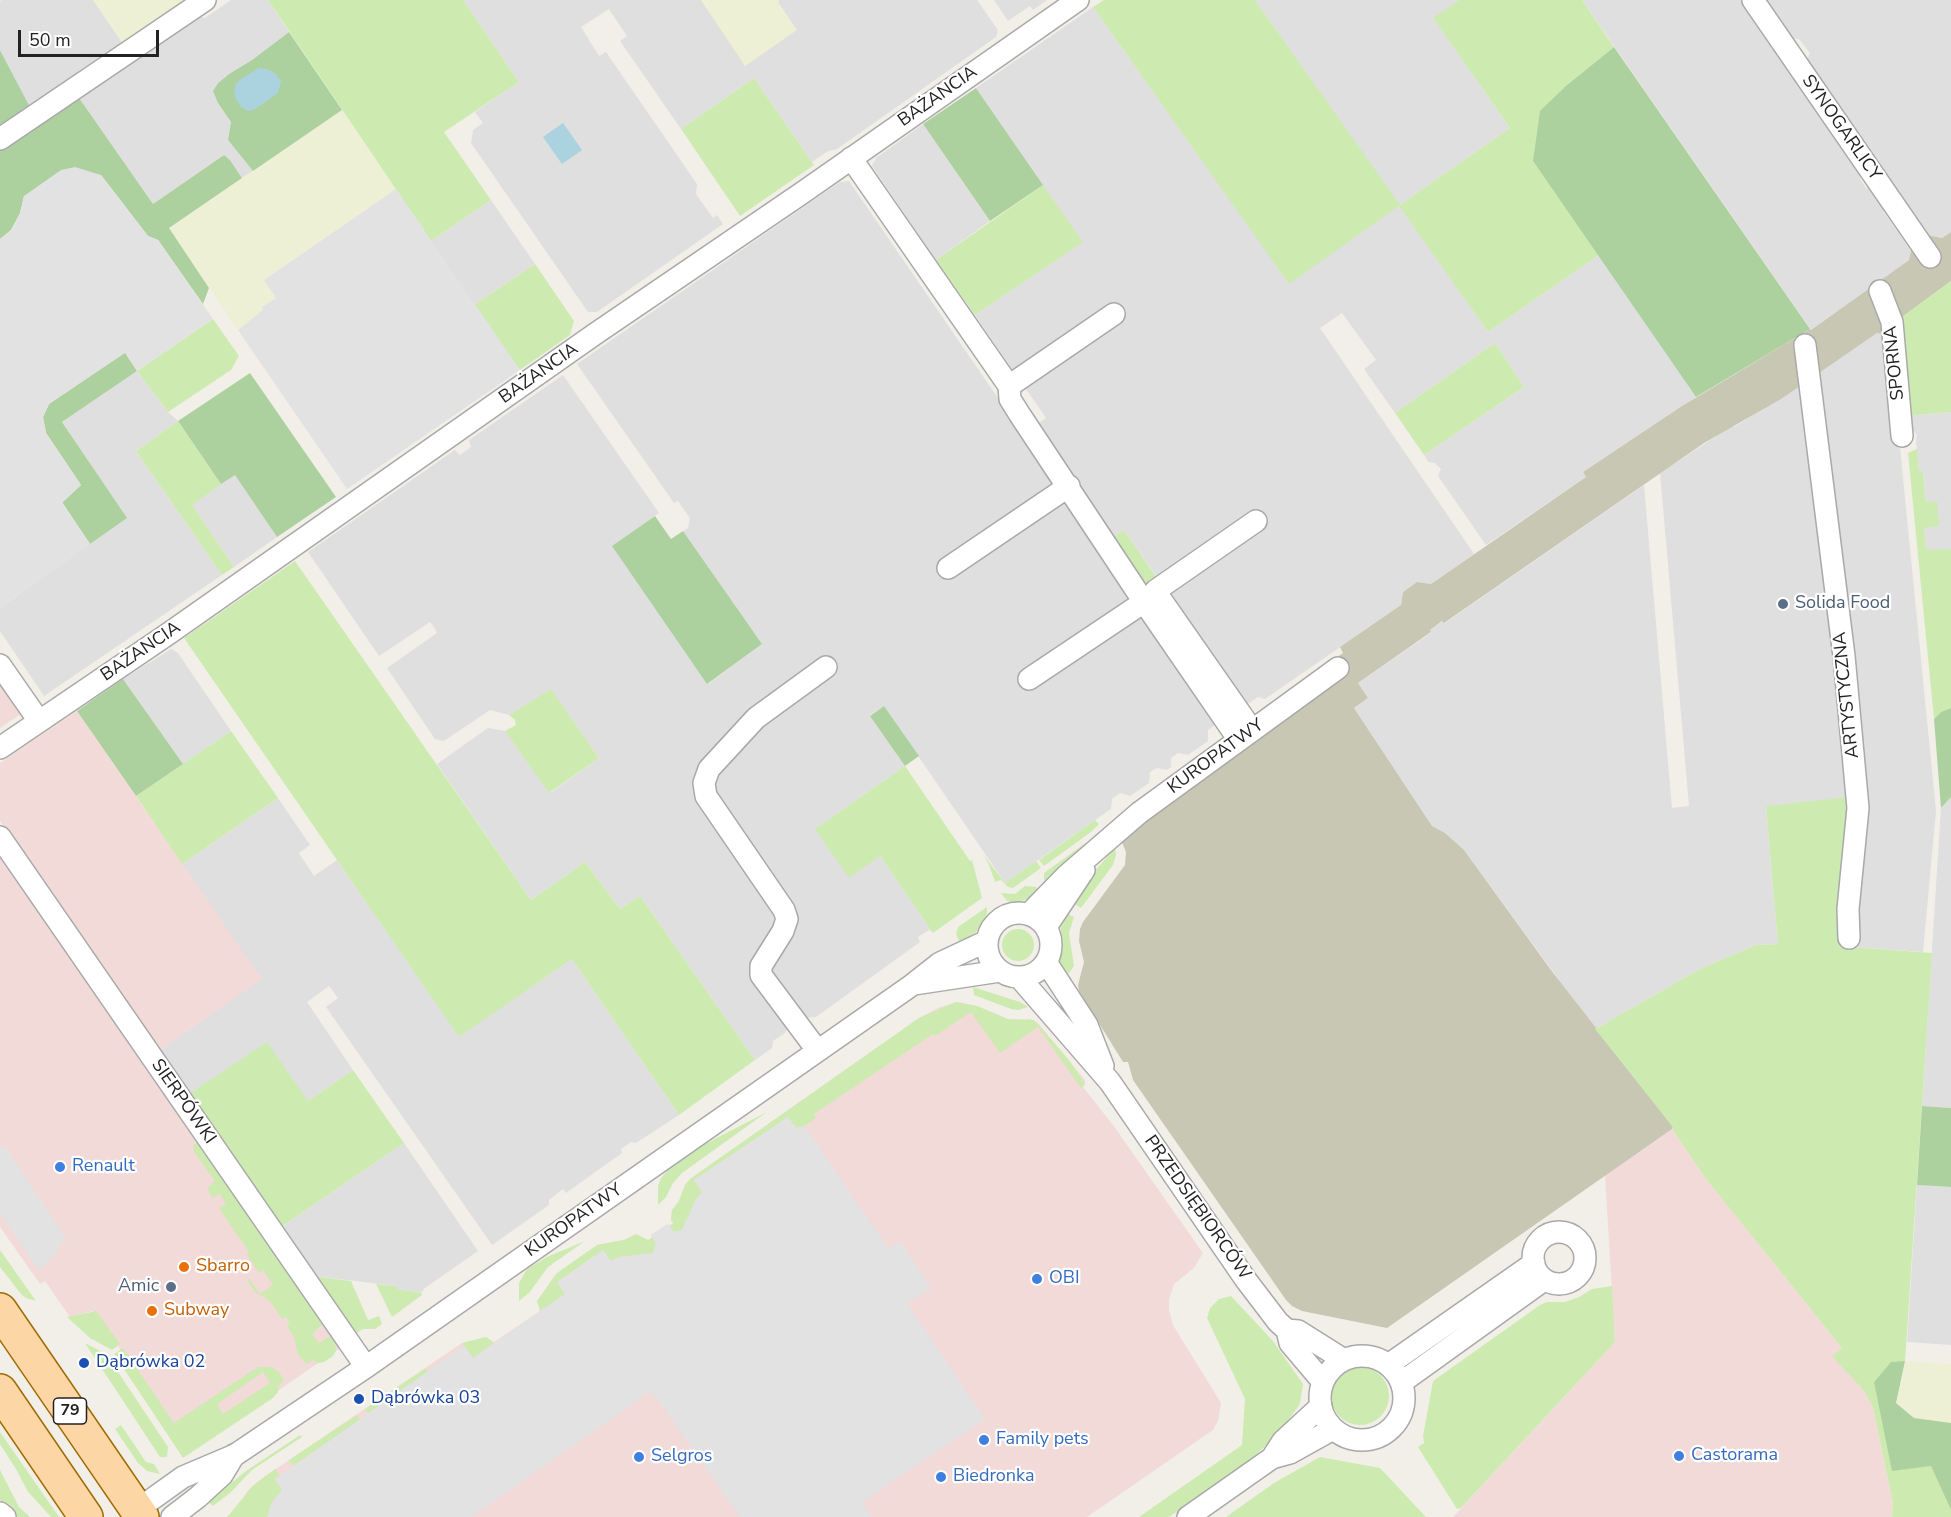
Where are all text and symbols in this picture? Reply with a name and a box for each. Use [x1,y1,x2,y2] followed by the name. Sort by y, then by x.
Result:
[21,18,162,56] scale bar
[29,28,71,52] text: 50 m
[894,62,982,132] street label: BAŻANCIA
[1797,71,1885,185] street label: SYNOGARLICY
[1880,325,1910,401] street label: SPORNA
[495,339,583,409] street label: BAŻANCIA
[1795,593,1890,615] place label: Solida Food
[1776,597,1790,611] marker: Solida Food
[97,617,185,687] street label: BAŻANCIA
[1830,631,1864,759] street label: ARTYSTYCZNA
[1164,715,1268,799] street label: KUROPATWY
[146,1055,220,1149] street label: SIERPÓWKI
[1139,1132,1255,1284] street label: PRZEDSIĘBIORCÓW
[72,1156,135,1178] place label: Renault
[53,1160,67,1174] marker: Renault
[521,1180,627,1262] street label: KUROPATWY
[196,1256,250,1278] place label: Sbarro
[177,1260,191,1274] marker: Sbarro
[1049,1268,1080,1290] place label: OBI
[1030,1272,1044,1286] marker: OBI
[118,1276,159,1298] place label: Amic
[164,1280,178,1294] marker: Amic
[164,1300,229,1322] place label: Subway
[145,1304,159,1318] marker: Subway
[96,1352,205,1374] place label: Dąbrówka 02
[77,1356,91,1370] marker: Dąbrówka 02
[371,1388,480,1410] place label: Dąbrówka 03
[352,1392,366,1406] marker: Dąbrówka 03
[54,1398,86,1424] road number: 79
[996,1429,1089,1451] place label: Family pets
[977,1433,991,1447] marker: Family pets
[1691,1445,1778,1467] place label: Castorama
[651,1446,712,1468] place label: Selgros
[1672,1449,1686,1463] marker: Castorama
[632,1450,646,1464] marker: Selgros
[953,1466,1034,1488] place label: Biedronka
[934,1470,948,1484] marker: Biedronka

